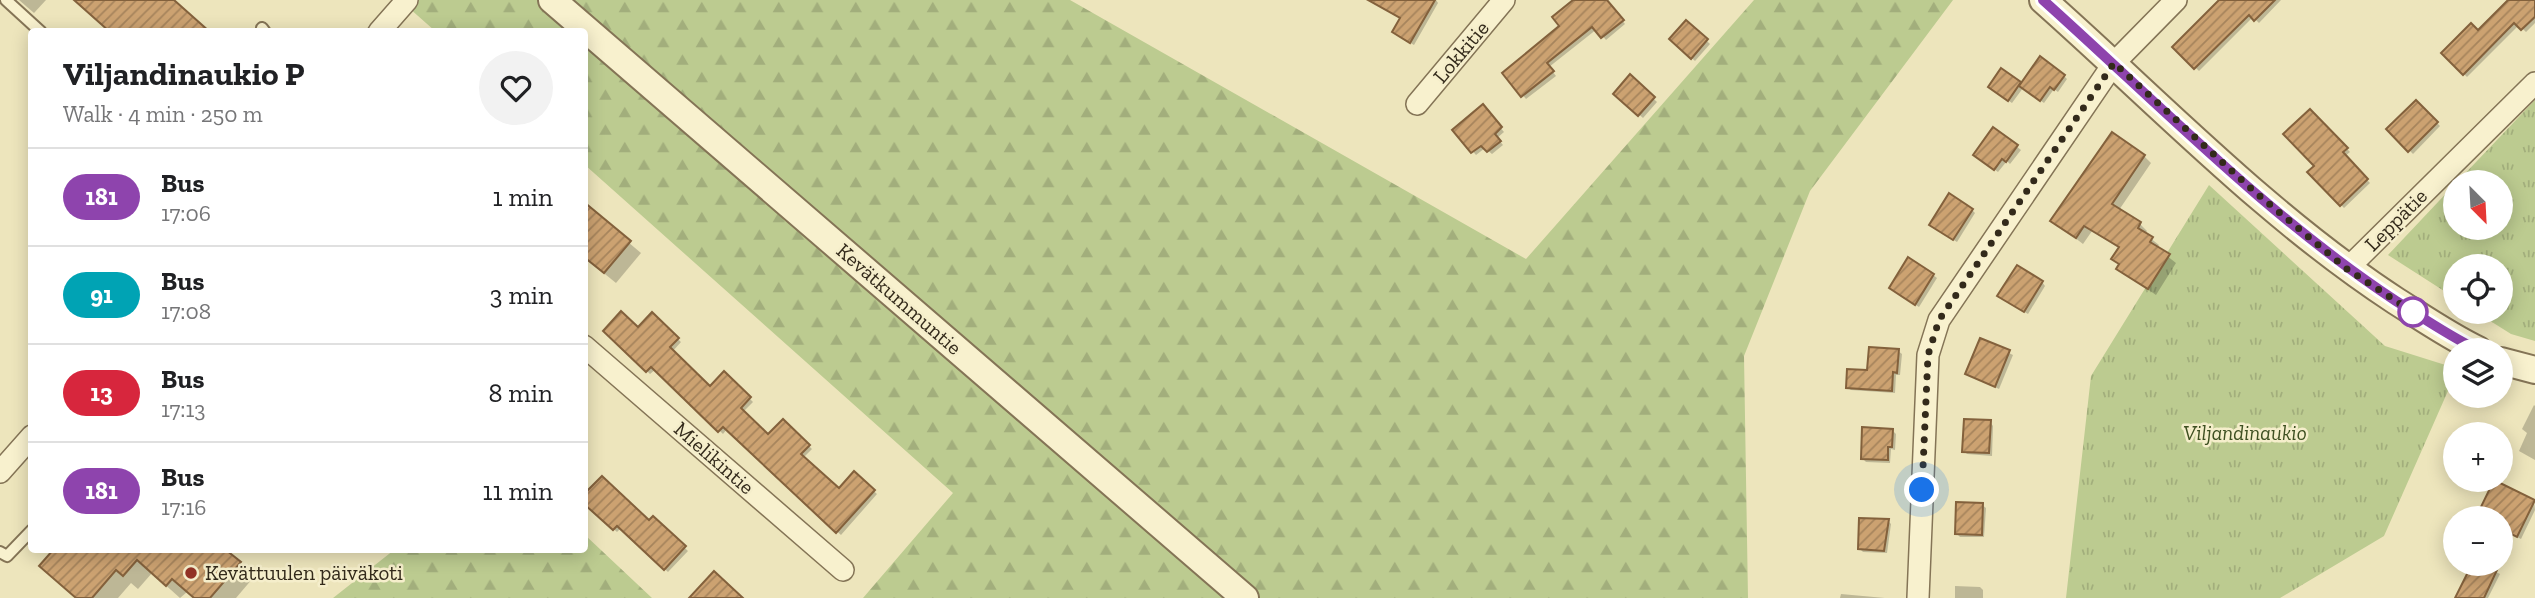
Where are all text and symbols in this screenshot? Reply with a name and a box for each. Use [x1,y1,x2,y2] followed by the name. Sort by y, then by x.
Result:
[1427,15,1494,88] street label: Lokkitie
[479,51,553,125] button: heart
[63,54,305,93] text: Viljandinaukio P
[63,100,263,128] text: Walk · 4 min · 250 m
[161,167,204,199] text: Bus
[2443,170,2513,240] north arrow
[2443,170,2513,576] map controls
[492,181,553,213] text: 1 min
[85,182,118,211] text: 181
[2359,183,2432,256] street label: Leppätie
[161,199,211,227] text: 17:06
[832,238,967,360] street label: Kevätkummuntie
[2443,254,2513,324] button: locate
[161,265,204,297] text: Bus
[490,279,553,311] text: 3 min
[90,280,113,309] text: 91
[161,297,211,325] text: 17:08
[2398,297,2428,327] unlabelled marker
[2443,338,2513,408] button: layers
[161,363,204,395] text: Bus
[488,377,553,409] text: 8 min
[90,378,113,407] text: 13
[161,395,206,423] text: 17:13
[669,416,760,499] street label: Mielikintie
[2183,420,2307,445] park label: Viljandinaukio
[2443,422,2513,492] button: +
[161,461,204,493] text: Bus
[1904,472,1939,507] your location
[482,475,553,507] text: 11 min
[85,476,118,505] text: 181
[161,493,207,521] text: 17:16
[2443,506,2513,576] button: −
[205,560,403,585] place label: Kevättuulen päiväkoti
[183,565,199,581] marker: Kevättuulen päiväkoti

